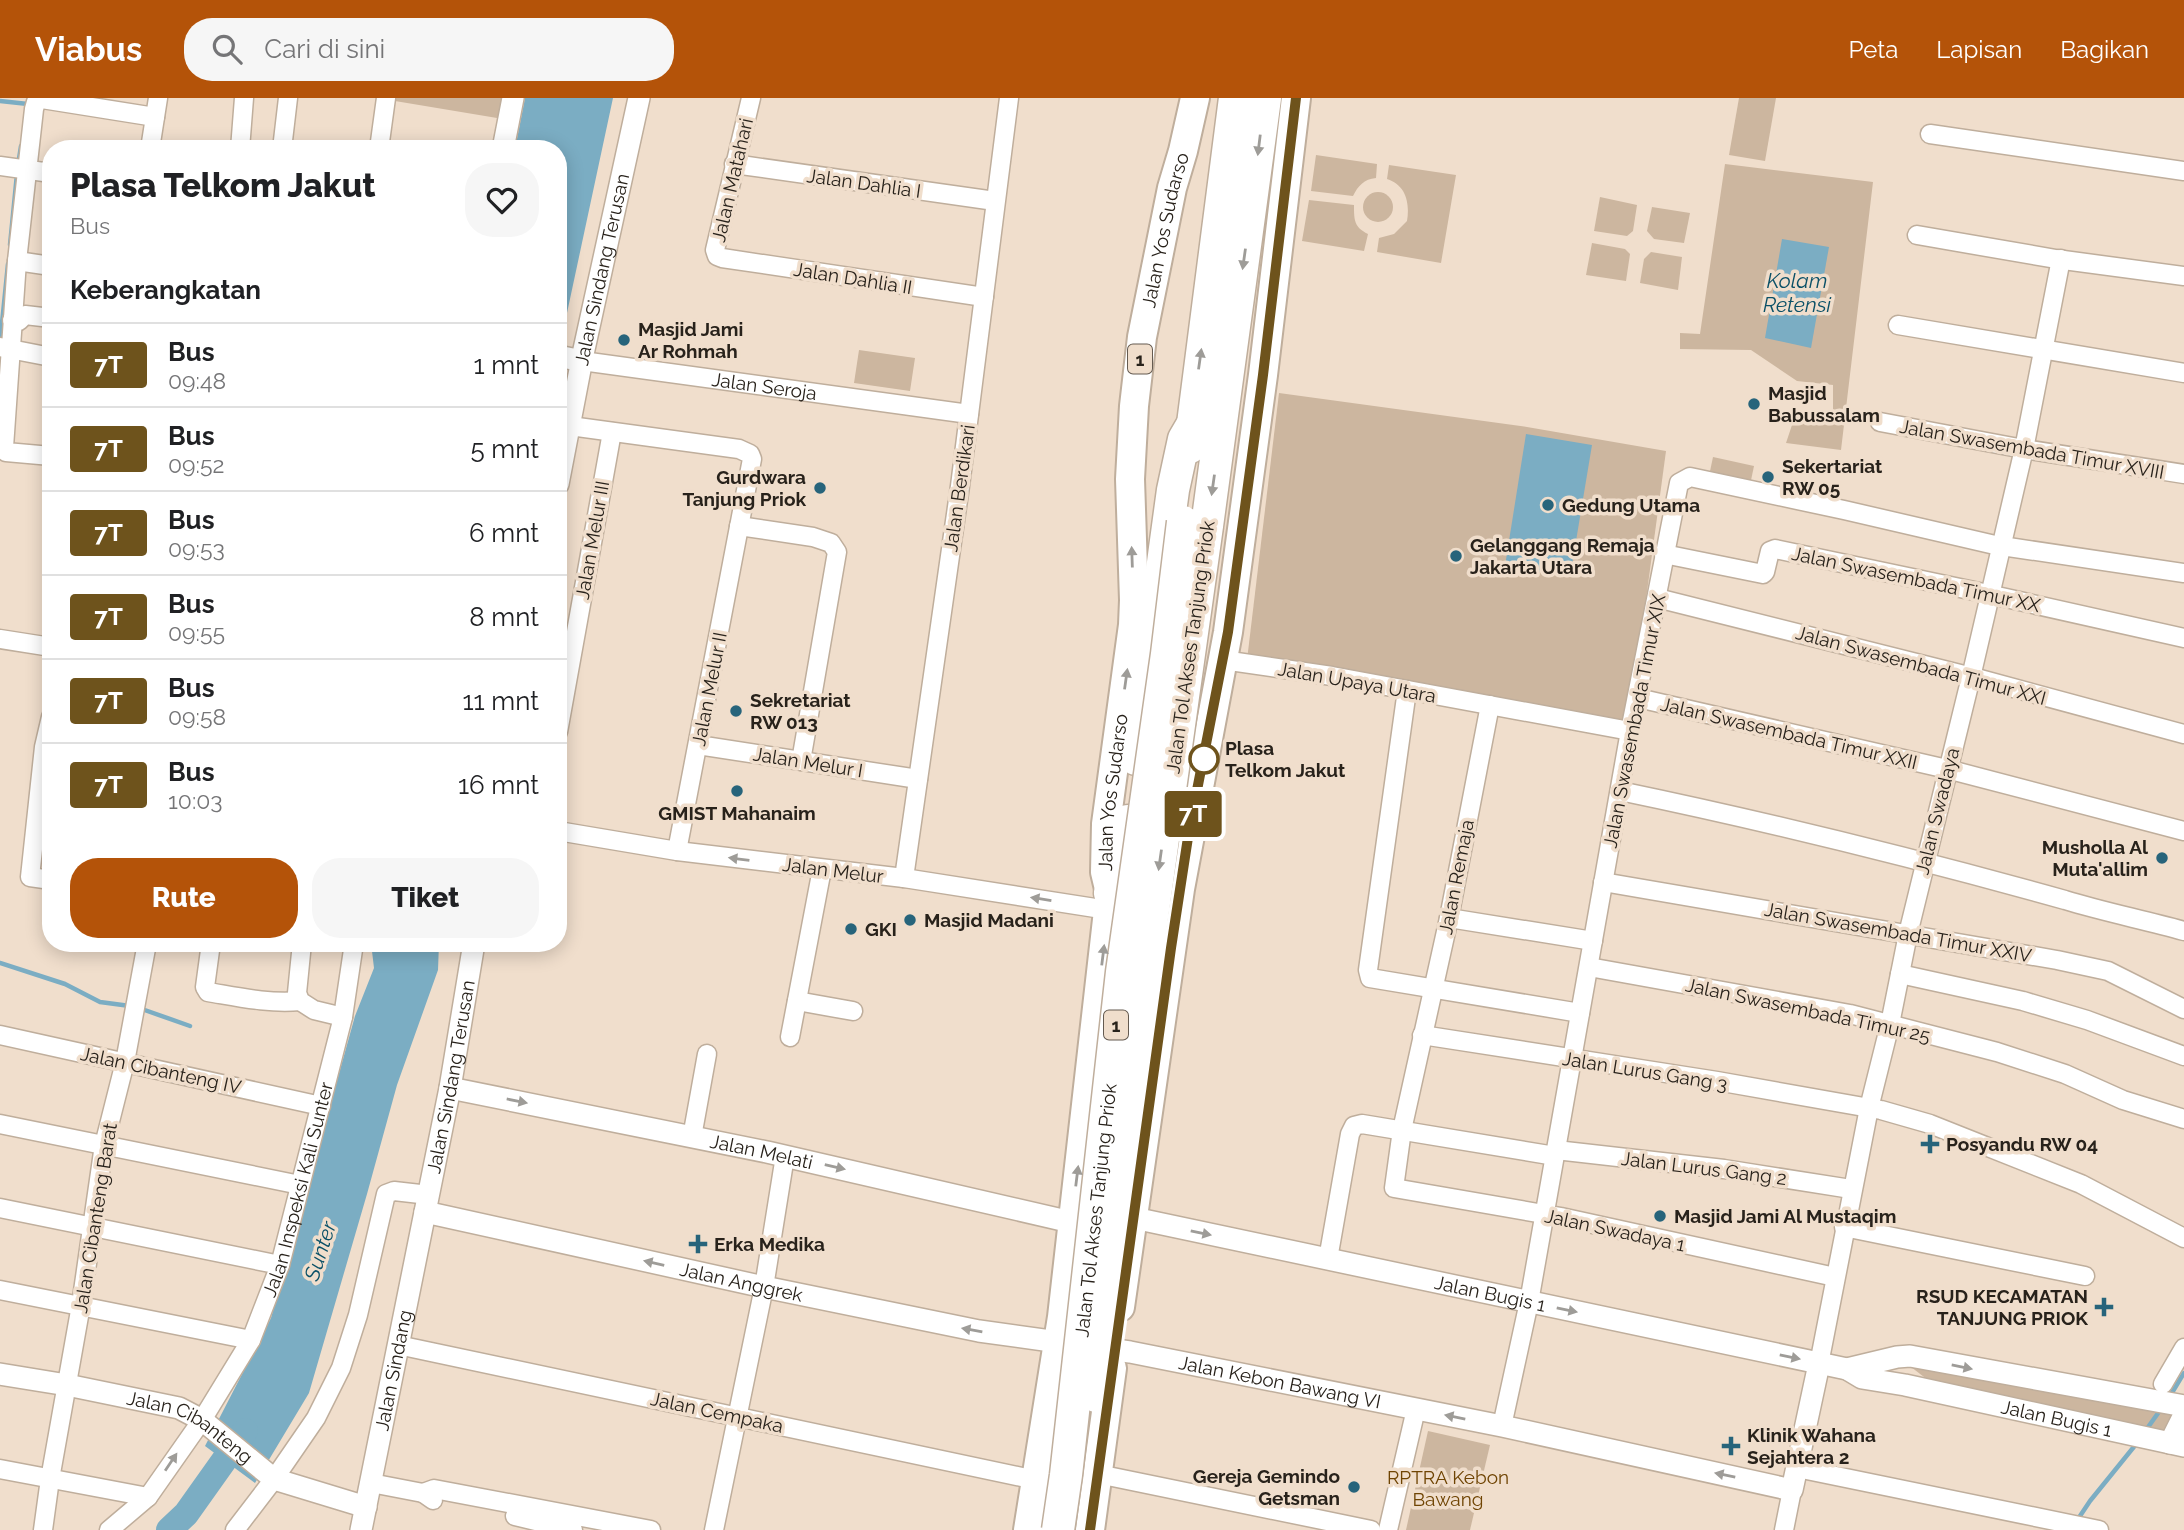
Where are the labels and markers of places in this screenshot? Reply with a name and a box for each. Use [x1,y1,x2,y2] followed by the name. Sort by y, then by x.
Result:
[638,318,743,362] place label: Masjid Jami Ar Rohmah
[616,332,632,348] marker: Masjid Jami Ar Rohmah
[1768,382,1880,426] place label: Masjid Babussalam
[1746,396,1762,412] marker: Masjid Babussalam
[1782,455,1883,499] place label: Sekertariat RW 05
[683,466,806,510] place label: Gurdwara Tanjung Priok
[1760,469,1776,485] marker: Sekertariat RW 05
[812,480,828,496] marker: Gurdwara Tanjung Priok
[1562,494,1700,516] place label: Gedung Utama
[1540,497,1556,513] marker: Gedung Utama
[1470,534,1655,578] place label: Gelanggang Remaja Jakarta Utara
[1448,548,1464,564] marker: Gelanggang Remaja Jakarta Utara
[750,689,851,733] place label: Sekretariat RW 013
[728,703,744,719] marker: Sekretariat RW 013
[1225,737,1346,781] place label: Plasa Telkom Jakut
[1189,744,1219,774] marker: Plasa Telkom Jakut
[729,783,745,799] marker: GMIST Mahanaim
[658,802,816,824] place label: GMIST Mahanaim
[2042,836,2149,880] place label: Musholla Al Muta'allim
[2154,850,2170,866] marker: Musholla Al Muta'allim
[924,909,1054,931] place label: Masjid Madani
[902,912,918,928] marker: Masjid Madani
[865,918,897,940] place label: GKI
[843,921,859,937] marker: GKI
[1946,1133,2098,1155] place label: Posyandu RW 04
[1920,1134,1940,1154] marker: Posyandu RW 04
[1674,1205,1896,1227] place label: Masjid Jami Al Mustaqim
[1652,1208,1668,1224] marker: Masjid Jami Al Mustaqim
[714,1233,825,1255] place label: Erka Medika
[688,1234,708,1254] marker: Erka Medika
[1916,1285,2088,1329] place label: RSUD KECAMATAN TANJUNG PRIOK
[2094,1297,2114,1317] marker: RSUD KECAMATAN TANJUNG PRIOK
[1747,1424,1876,1468] place label: Klinik Wahana Sejahtera 2
[1721,1436,1741,1456] marker: Klinik Wahana Sejahtera 2
[1193,1465,1340,1509] place label: Gereja Gemindo Getsman
[1346,1479,1362,1495] marker: Gereja Gemindo Getsman

